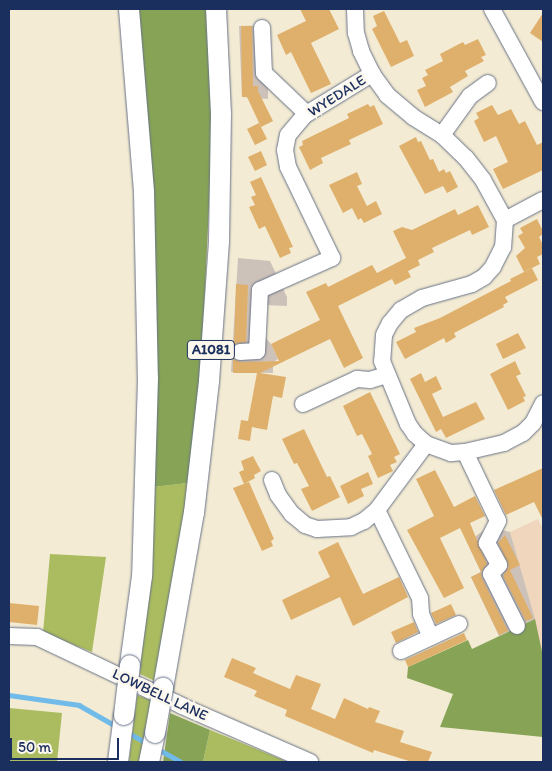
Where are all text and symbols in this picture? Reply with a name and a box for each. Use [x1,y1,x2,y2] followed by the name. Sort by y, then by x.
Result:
[305,71,369,121] street label: WYEDALE
[186,338,236,362] road number: A1081
[109,665,211,725] street label: LOWBELL LANE
[12,728,121,760] scale bar
[18,738,51,756] text: 50 m

